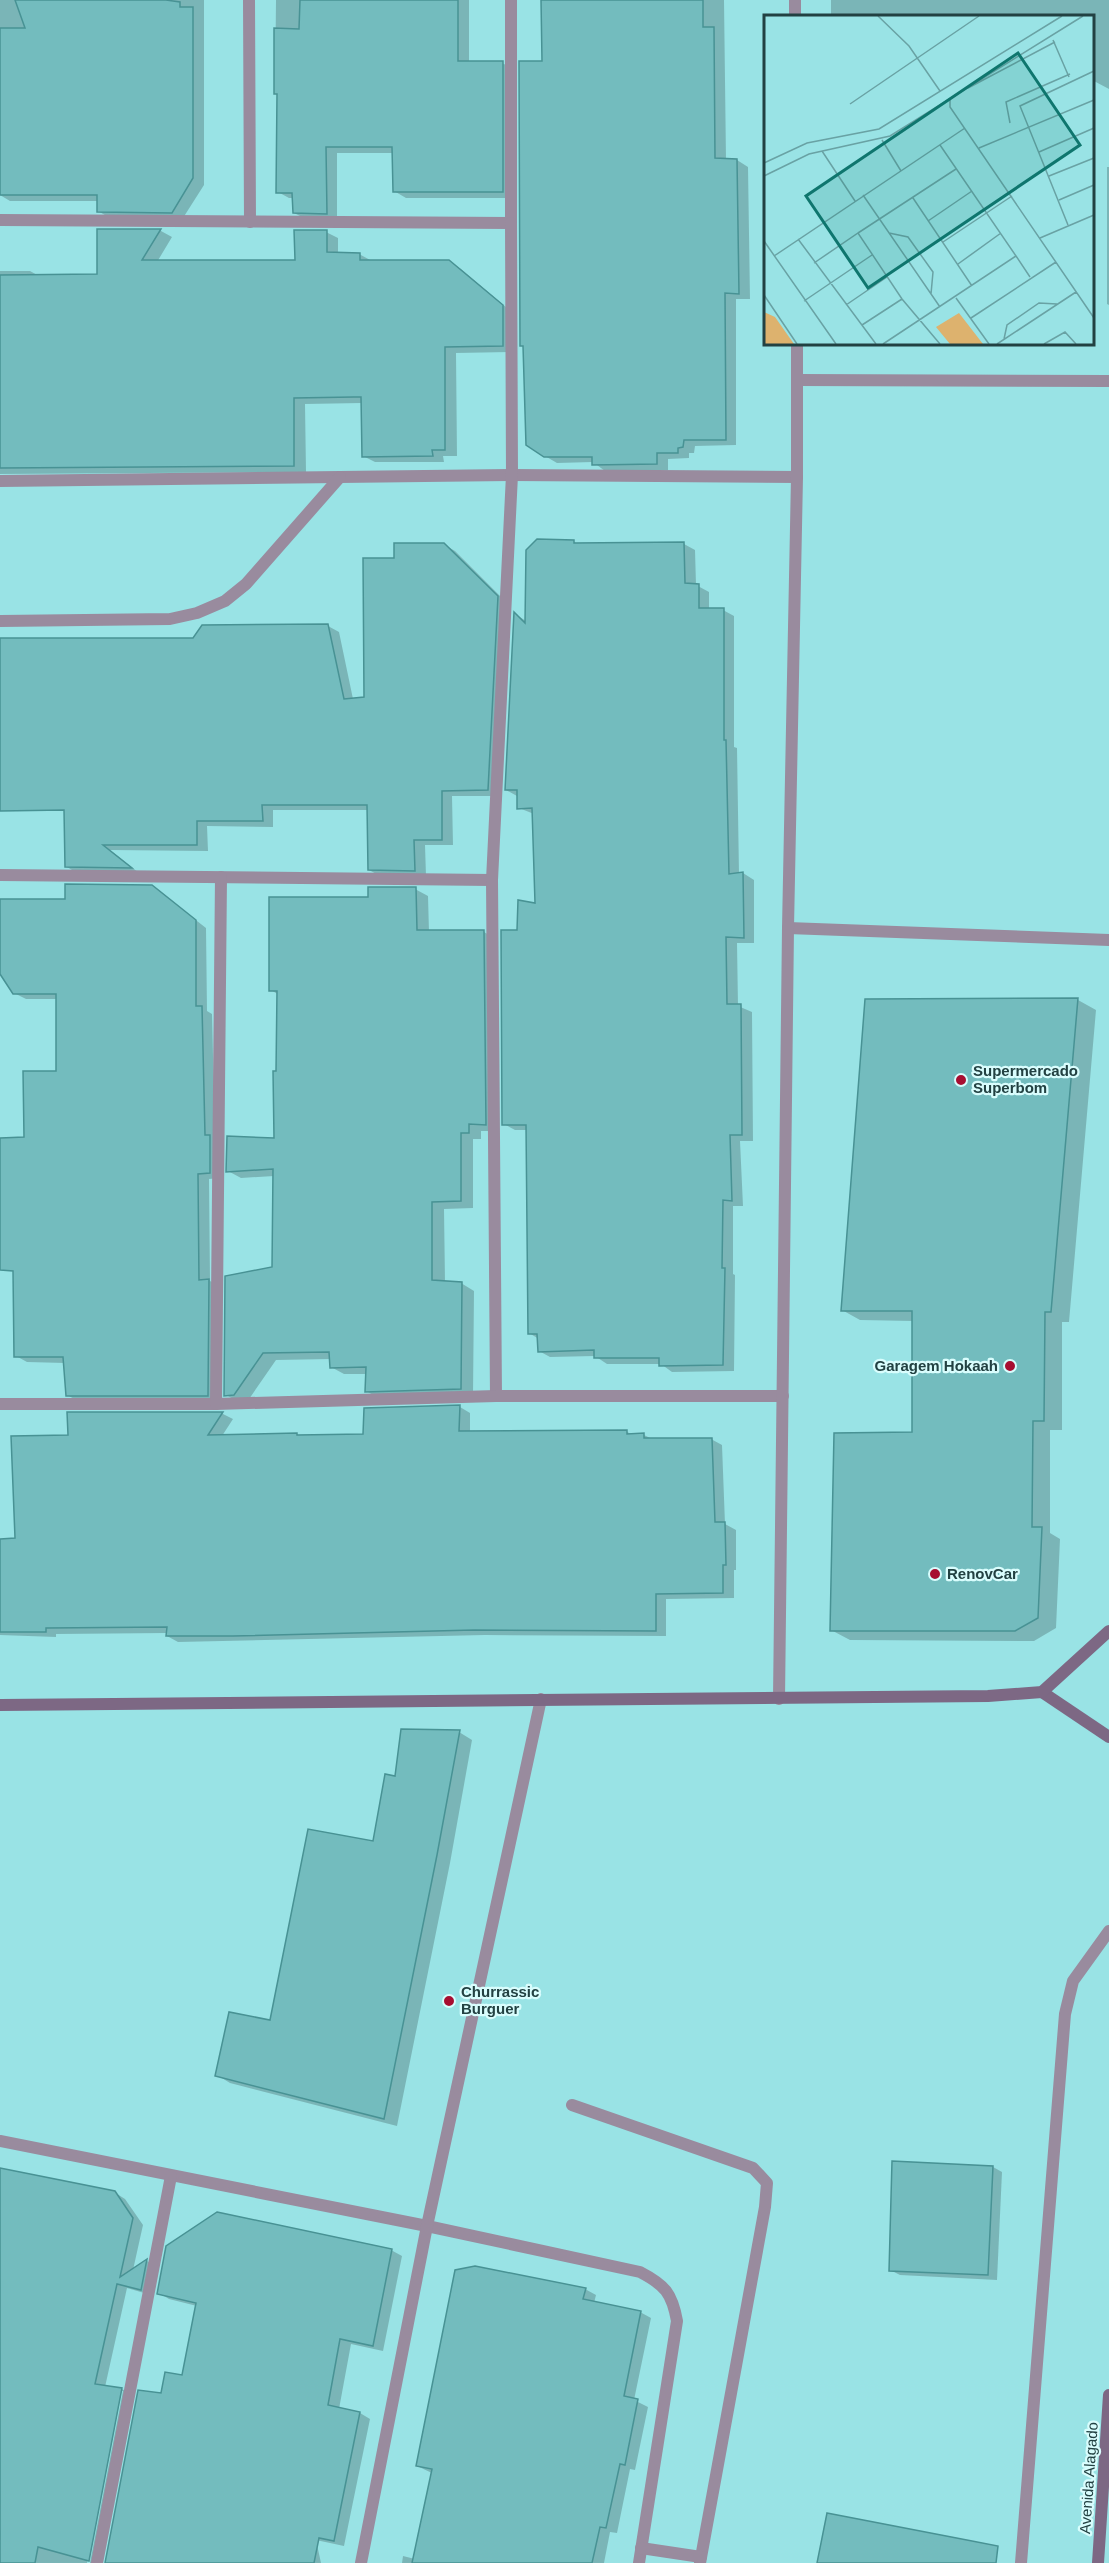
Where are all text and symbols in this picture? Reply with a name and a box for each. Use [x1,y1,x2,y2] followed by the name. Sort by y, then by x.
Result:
[764,15,1094,345] inset map
[973,1062,1078,1096] place label: Supermercado Superbom
[954,1073,968,1087] marker: Supermercado Superbom
[875,1357,998,1374] place label: Garagem Hokaah
[1003,1359,1017,1373] marker: Garagem Hokaah
[947,1565,1018,1582] place label: RenovCar
[928,1567,942,1581] marker: RenovCar
[461,1983,539,2017] place label: Churrassic Burguer
[442,1994,456,2008] marker: Churrassic Burguer
[1076,2421,1101,2535] street label: Avenida Alagado

